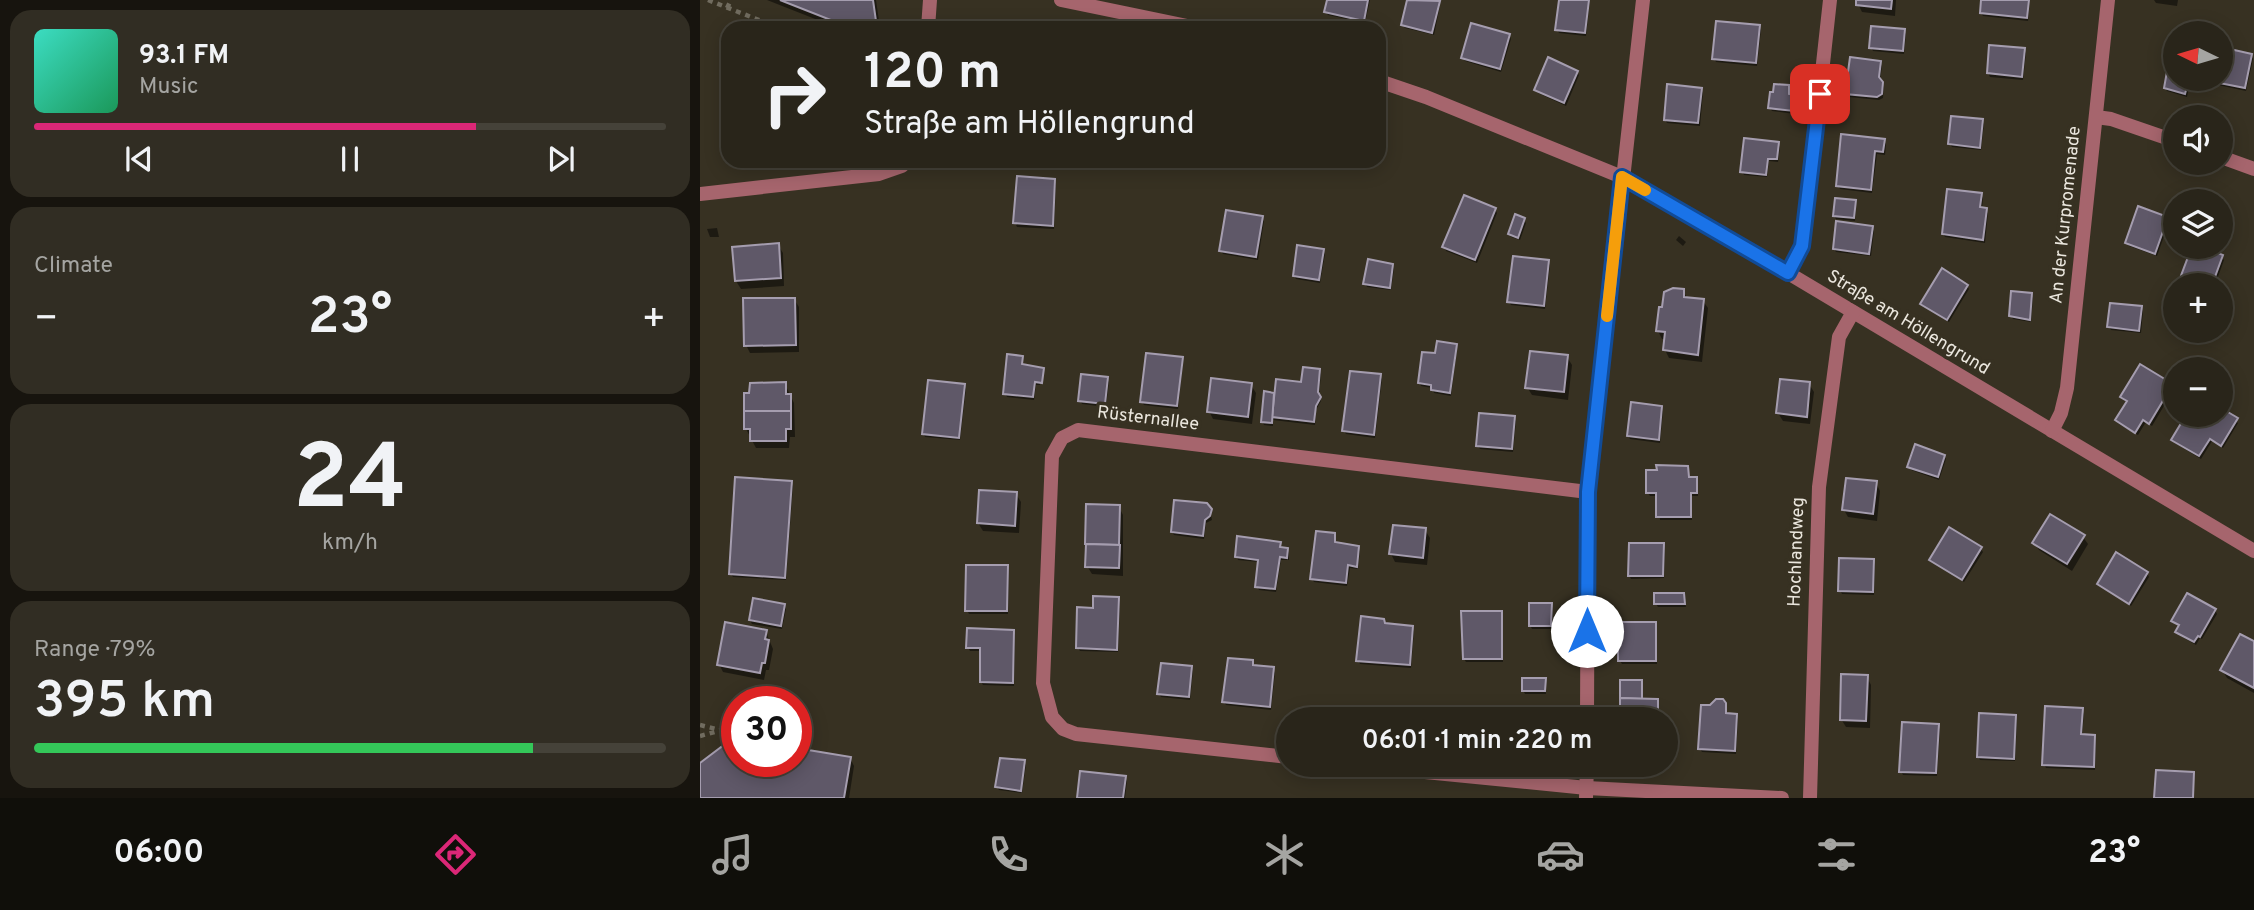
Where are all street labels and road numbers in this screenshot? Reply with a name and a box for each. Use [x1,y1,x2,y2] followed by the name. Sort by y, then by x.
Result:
[2045,125,2087,305] street label: An der Kurpromenade
[1822,265,1994,381] street label: Straße am Höllengrund
[1096,401,1200,437] street label: Rüsternallee
[1784,497,1810,607] street label: Hochlandweg

